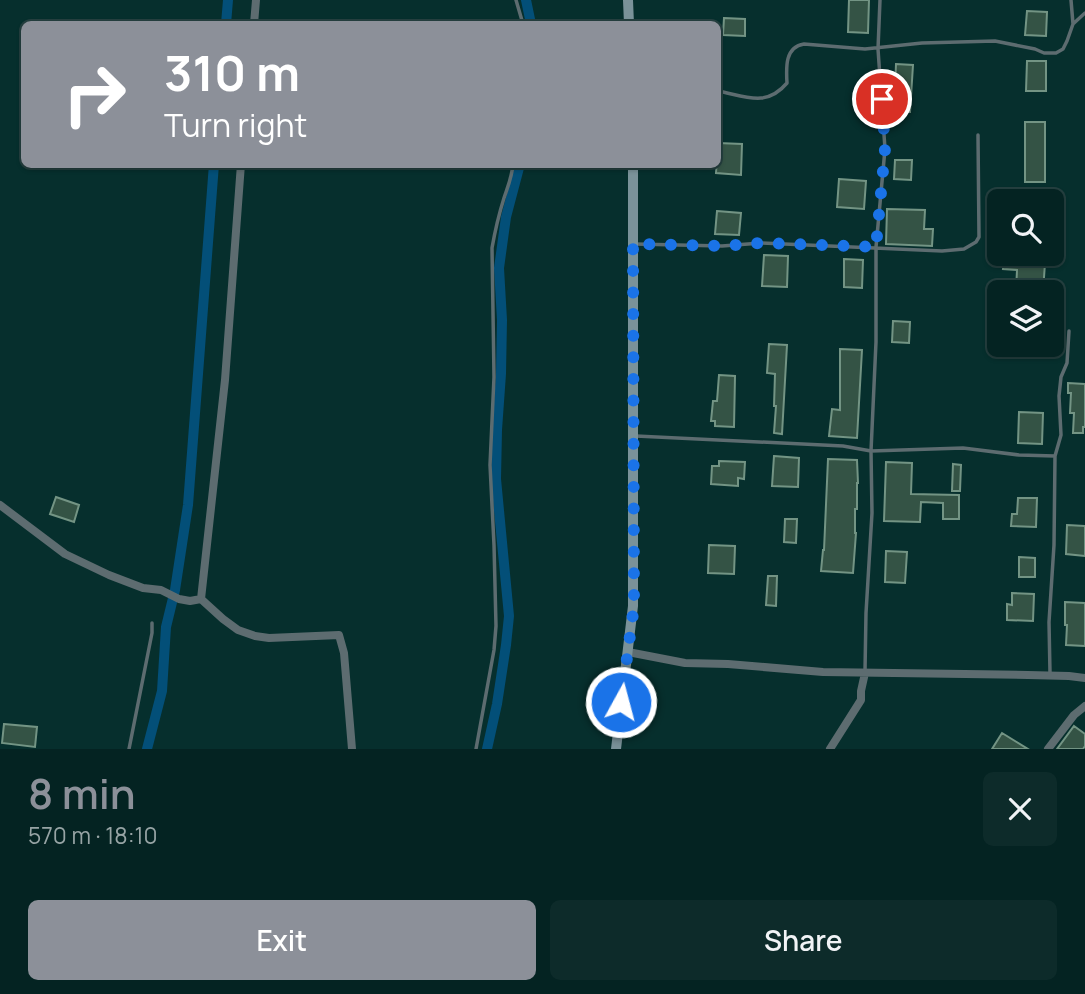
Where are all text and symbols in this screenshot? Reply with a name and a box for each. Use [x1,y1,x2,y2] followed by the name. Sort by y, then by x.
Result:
[164,39,300,106] text: 310 m
[49,49,140,140] icon: right
[852,69,912,129] pin
[863,80,901,118] icon: arrive
[164,103,307,147] text: Turn right
[987,189,1064,357] map controls
[987,189,1064,266] button: search
[987,280,1064,357] button: layers
[584,665,658,739] position arrow
[28,764,136,822] text: 8 min
[983,772,1057,846] button: close
[28,819,158,851] text: 570 m · 18:10
[28,900,536,980] button: Exit
[550,900,1057,980] button: Share

